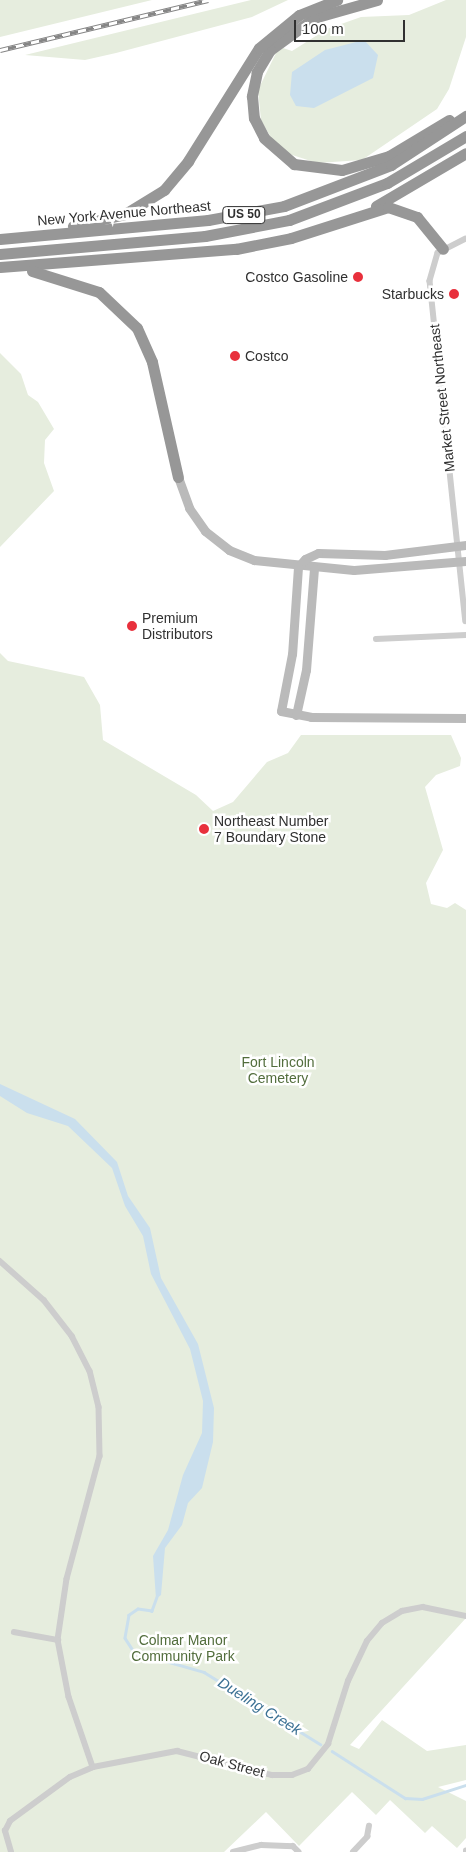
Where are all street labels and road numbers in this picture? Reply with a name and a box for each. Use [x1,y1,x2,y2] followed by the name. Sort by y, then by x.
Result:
[36,197,212,229] street label: New York Avenue Northeast
[222,206,266,224] road number: US 50
[426,323,458,473] street label: Market Street Northeast
[198,1747,266,1781] street label: Oak Street

